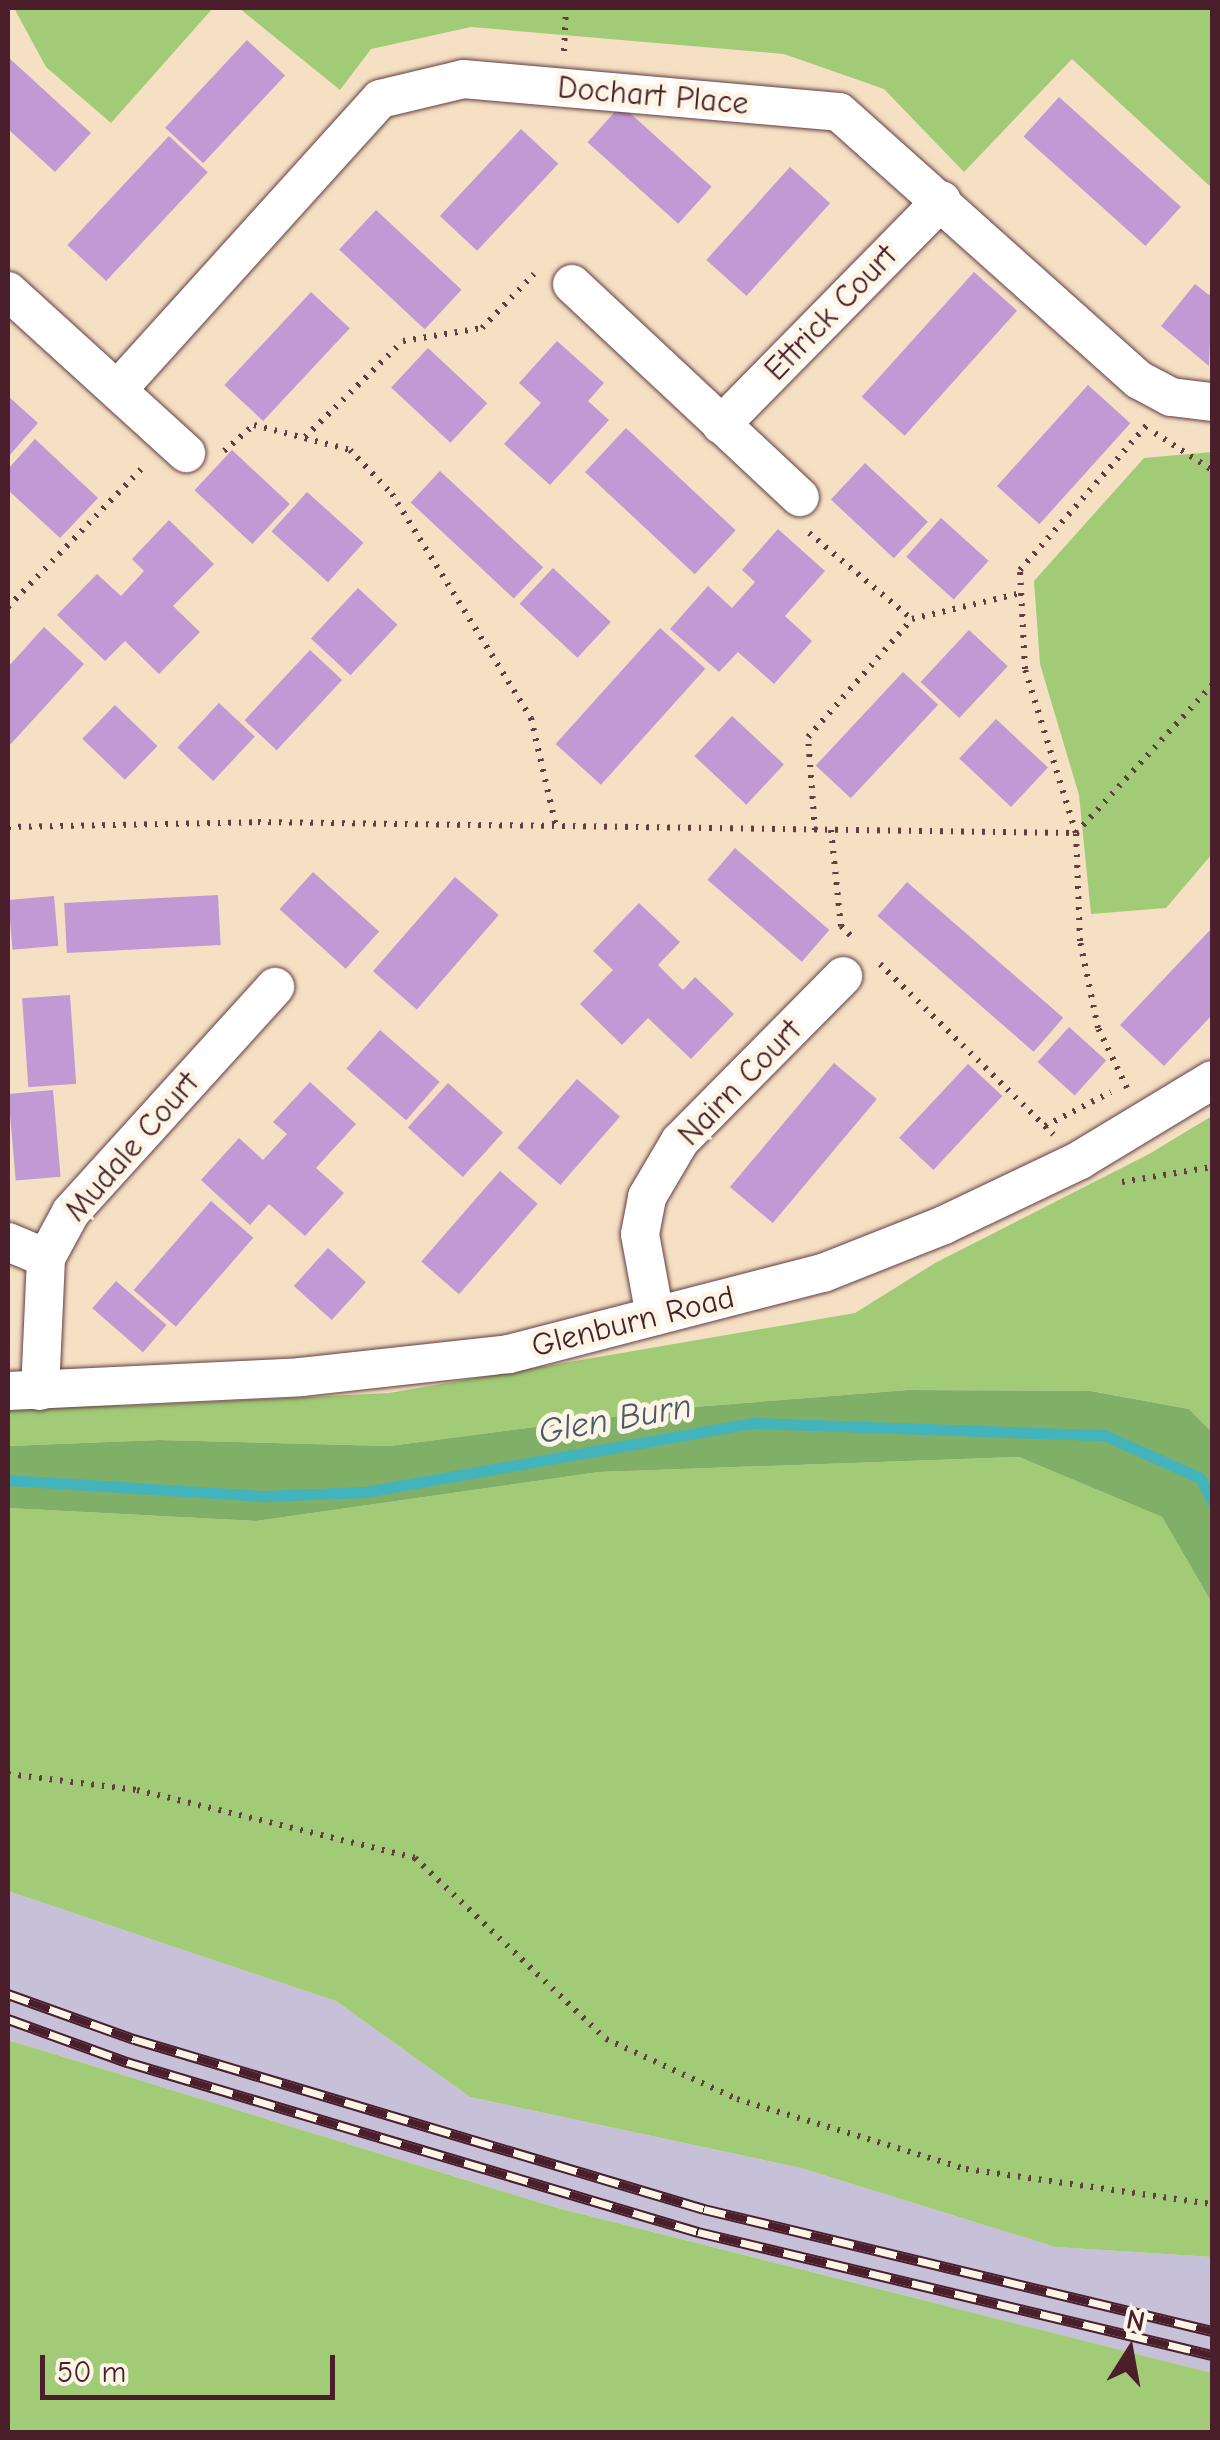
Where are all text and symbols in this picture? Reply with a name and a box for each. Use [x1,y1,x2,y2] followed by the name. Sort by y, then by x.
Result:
[556,69,750,123] street label: Dochart Place
[757,237,905,389] street label: Ettrick Court
[670,1012,810,1154] street label: Nairn Court
[57,1065,207,1229] street label: Mudale Court
[528,1278,738,1366] street label: Glenburn Road
[535,1385,695,1453] water label: Glen Burn
[1080,2300,1180,2400] north arrow
[1124,2303,1148,2338] text: N
[45,2335,340,2397] scale bar
[57,2355,126,2390] text: 50 m

